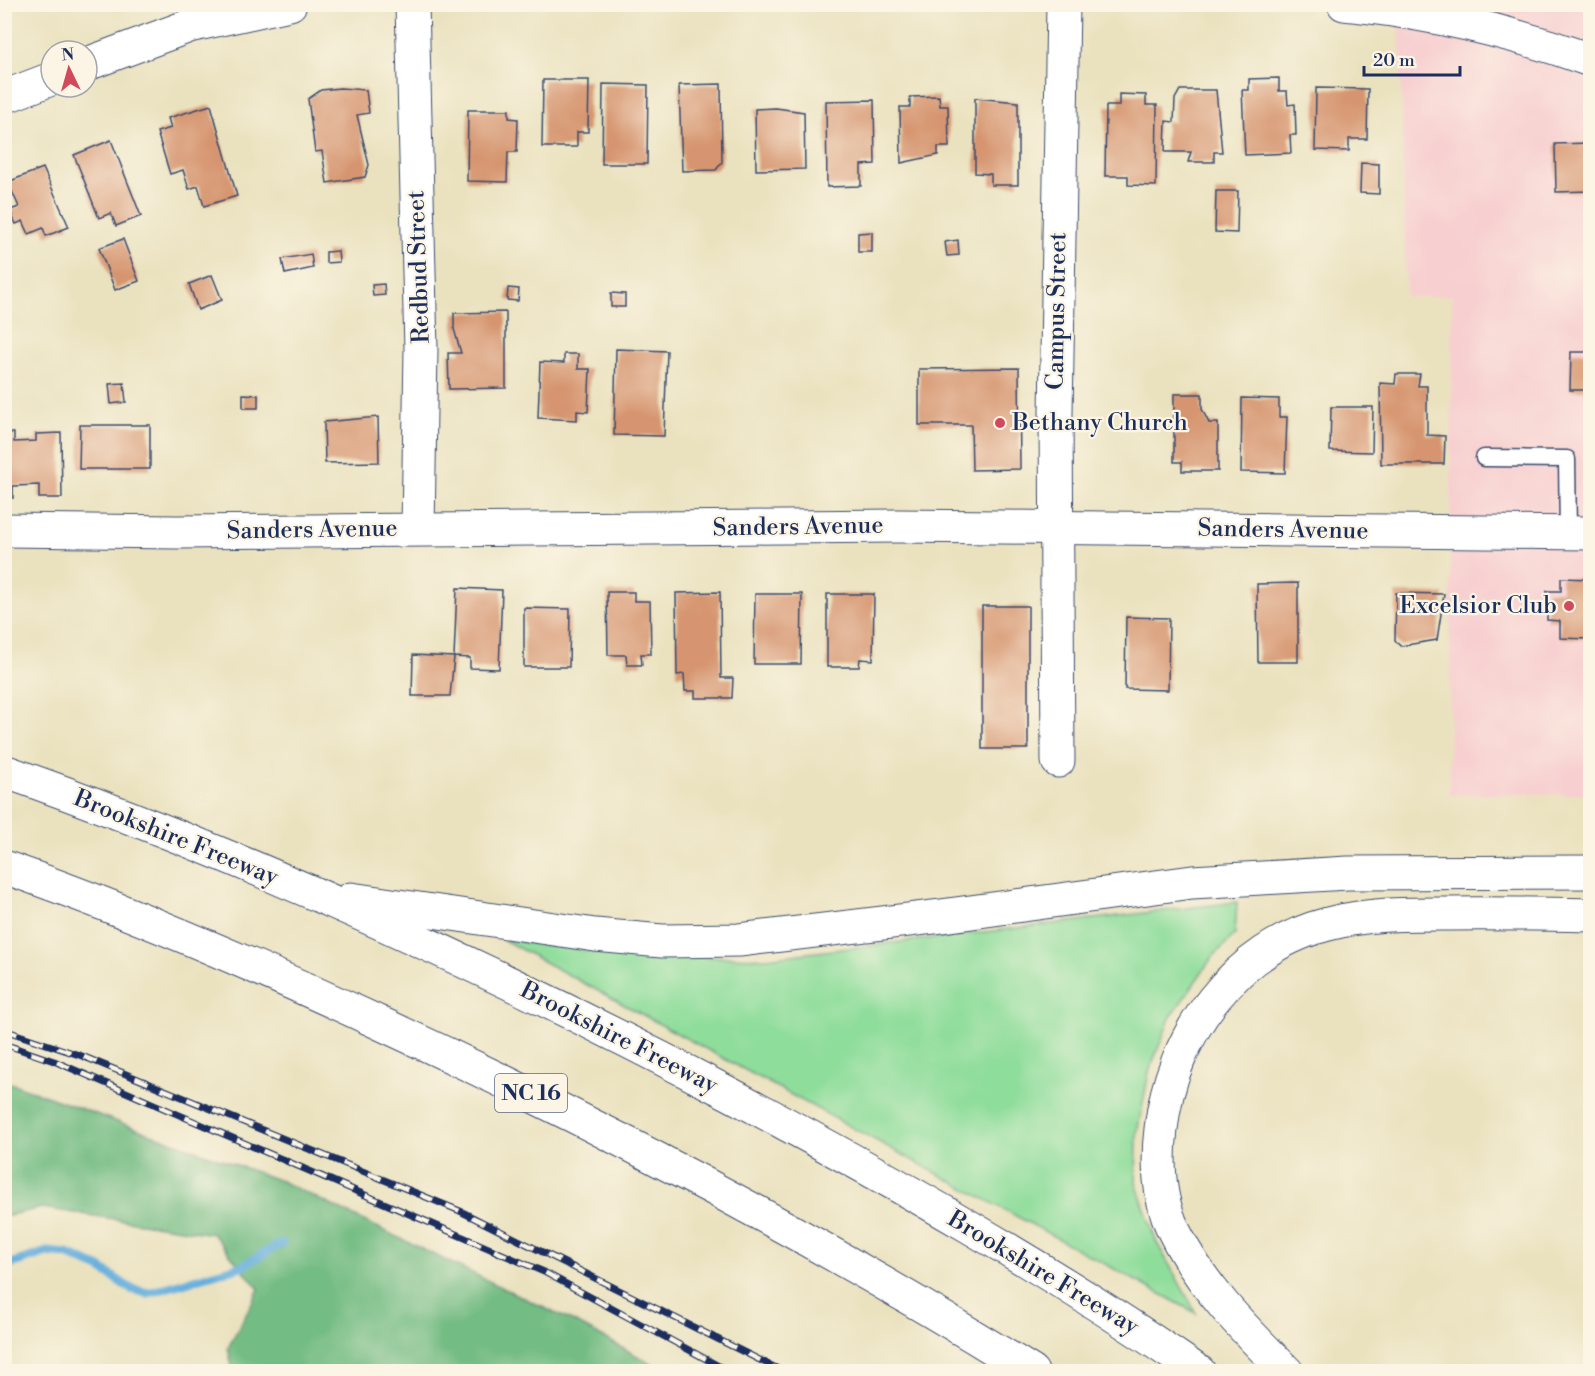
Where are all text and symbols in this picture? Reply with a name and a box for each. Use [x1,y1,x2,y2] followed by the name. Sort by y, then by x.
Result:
[39,39,99,99] north arrow
[1364,39,1460,77] scale bar
[61,45,75,66] text: N
[1373,49,1415,72] text: 20 m
[401,189,437,344] street label: Redbud Street
[1041,231,1073,390] street label: Campus Street
[1011,408,1188,438] place label: Bethany Church
[993,416,1007,430] marker: Bethany Church
[712,511,884,543] street label: Sanders Avenue
[226,514,398,546] street label: Sanders Avenue
[1197,514,1369,546] street label: Sanders Avenue
[1399,591,1557,621] place label: Excelsior Club
[1562,599,1576,613] marker: Excelsior Club
[69,783,283,893] street label: Brookshire Freeway
[514,975,723,1101] street label: Brookshire Freeway
[495,1074,567,1112] road number: NC 16
[941,1204,1144,1342] street label: Brookshire Freeway

